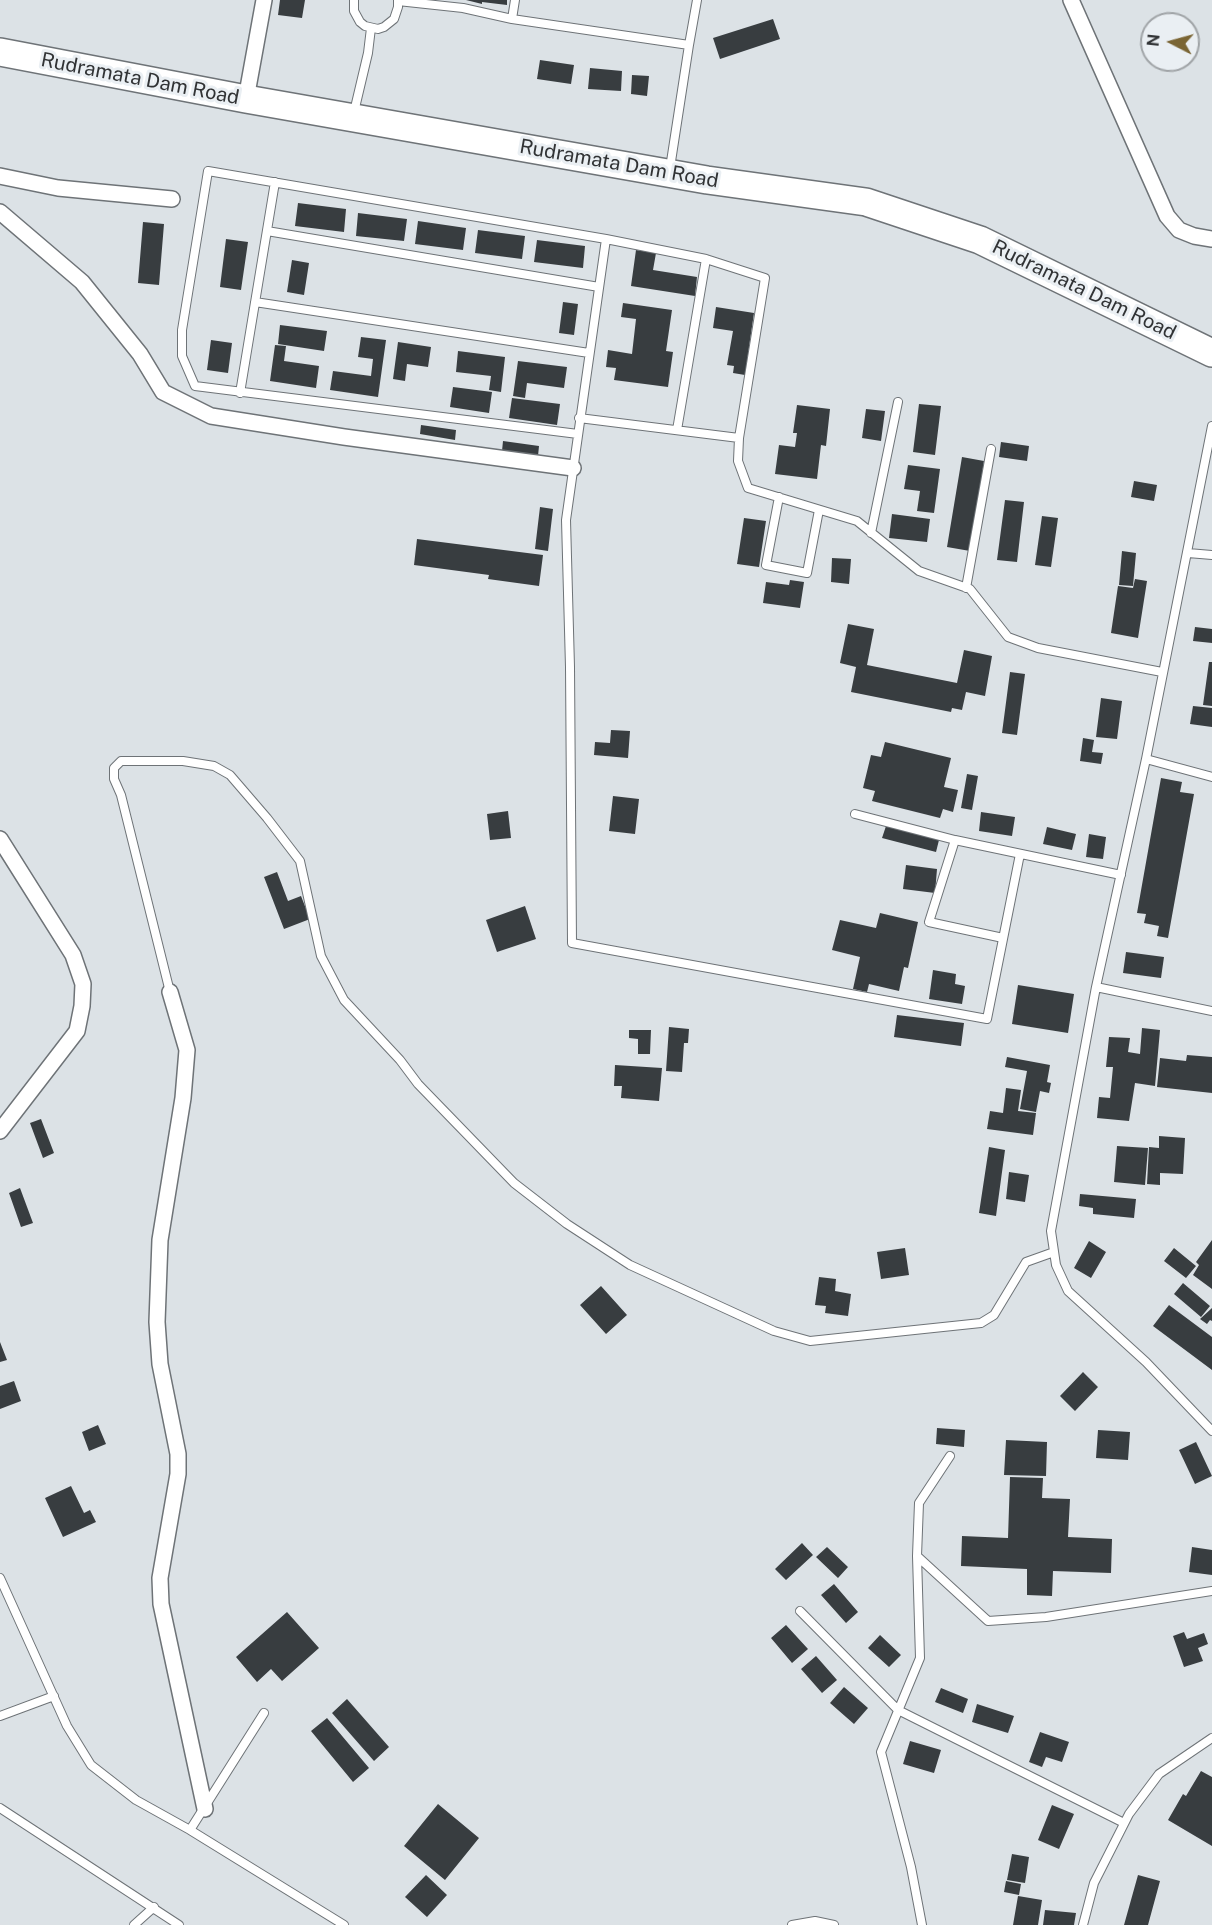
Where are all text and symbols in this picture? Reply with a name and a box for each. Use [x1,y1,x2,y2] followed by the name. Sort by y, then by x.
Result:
[1140,12,1200,72] north arrow
[1143,33,1164,47] text: N
[39,48,241,110] street label: Rudramata Dam Road
[518,135,720,193] street label: Rudramata Dam Road
[988,235,1180,345] street label: Rudramata Dam Road

